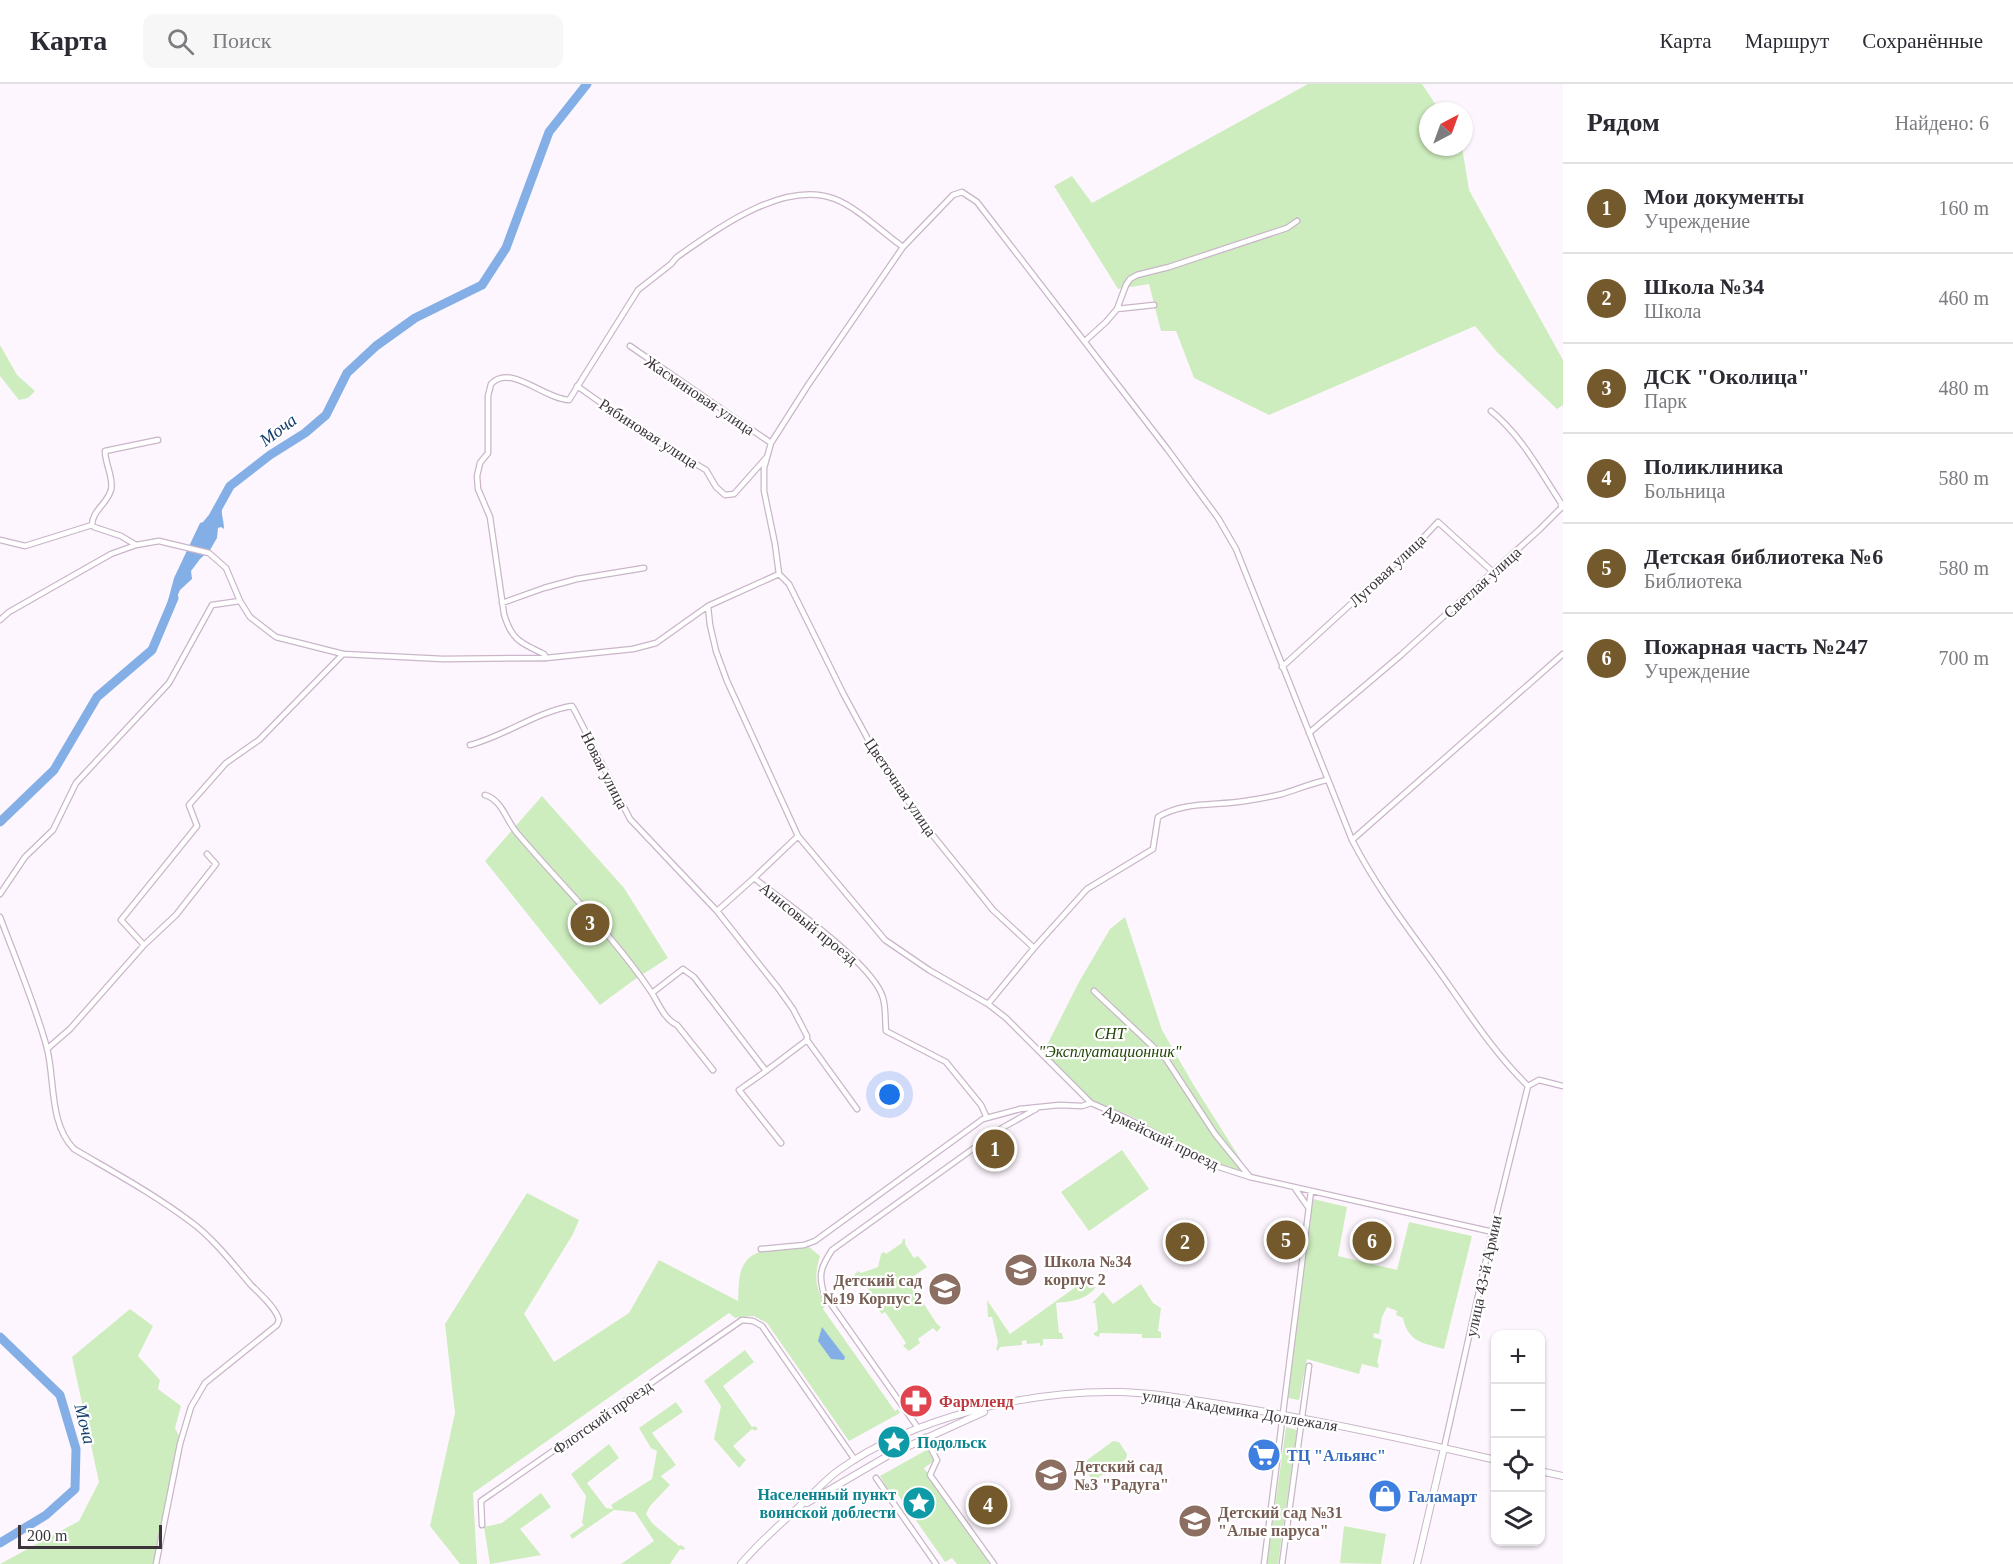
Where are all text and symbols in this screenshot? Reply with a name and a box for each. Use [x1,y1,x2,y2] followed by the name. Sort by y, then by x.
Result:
[143,14,563,68] search box
[30,25,107,56] text: Карта
[164,25,197,58] icon: search
[212,28,271,53] text: Поиск
[1660,29,1712,53] text: Карта
[1745,29,1829,53] text: Маршрут
[1862,29,1983,53] text: Сохранённые
[1419,102,1473,156] north arrow
[1587,108,1660,137] text: Рядом
[1895,112,1989,134] text: Найдено: 6
[1644,184,1804,209] text: Мои документы
[1602,197,1612,219] text: 1
[1938,197,1989,219] text: 160 m
[1644,210,1750,232] text: Учреждение
[1644,274,1764,299] text: Школа №34
[1602,287,1612,309] text: 2
[1938,287,1989,309] text: 460 m
[1644,300,1701,322] text: Школа
[641,352,758,439] street label: Жасминовая улица
[1644,364,1810,389] text: ДСК "Околица"
[1602,377,1612,399] text: 3
[1938,377,1989,399] text: 480 m
[1644,390,1687,412] text: Парк
[596,395,701,472] street label: Рябиновая улица
[255,410,300,451] water label: Моча
[1644,454,1783,479] text: Поликлиника
[1602,467,1612,489] text: 4
[1938,467,1989,489] text: 580 m
[1644,480,1725,502] text: Больница
[1346,531,1430,611] street label: Луговая улица
[1440,543,1525,622] street label: Светлая улица
[1644,544,1883,569] text: Детская библиотека №6
[1602,557,1612,579] text: 5
[1938,557,1989,579] text: 580 m
[1644,570,1742,592] text: Библиотека
[1644,634,1868,659] text: Пожарная часть №247
[1602,647,1612,669] text: 6
[1938,647,1989,669] text: 700 m
[1644,660,1750,682] text: Учреждение
[577,729,631,812] street label: Новая улица
[861,735,940,840] street label: Цветочная улица
[756,879,861,969] street label: Анисовый проезд
[570,900,610,946] pin: 3
[1039,1025,1182,1061] park label: СНТ "Эксплуатационник"
[875,1080,904,1109] your location
[1099,1102,1222,1174] street label: Армейский проезд
[976,1126,1014,1172] pin: 1
[1462,1213,1506,1339] street label: улица 43-й Армии
[1266,1218,1306,1262] pin: 5
[1352,1218,1392,1264] pin: 6
[1166,1220,1204,1264] pin: 2
[1003,1252,1039,1288] school or university icon: Школа №34 корпус 2
[1044,1253,1131,1289] place label: Школа №34 корпус 2
[927,1271,963,1307] school or university icon: Детский сад №19 Корпус 2
[822,1272,922,1308] place label: Детский сад №19 Корпус 2
[1491,1330,1545,1546] map controls
[1491,1330,1545,1384] button: +
[549,1377,656,1459] street label: Флотский проезд
[898,1383,934,1419] pharmacy icon: Фармленд
[1491,1384,1545,1438] button: −
[1141,1387,1340,1435] street label: улица Академика Доллежаля
[939,1393,1014,1411] place label: Фармленд
[70,1401,100,1446] water label: Моча
[876,1424,912,1460] place icon: Подольск
[917,1434,987,1451] place label: Подольск
[1246,1437,1282,1473] supermarket icon: ТЦ "Альянс"
[1491,1438,1545,1492] button: locate
[1287,1447,1386,1465] place label: ТЦ "Альянс"
[1033,1457,1069,1493] school or university icon: Детский сад №3 "Радуга"
[1074,1458,1169,1494] place label: Детский сад №3 "Радуга"
[1367,1478,1403,1514] shop icon: Галамарт
[968,1482,1008,1528] pin: 4
[901,1485,937,1521] place icon: Населенный пункт воинской доблести
[757,1486,896,1521] place label: Населенный пункт воинской доблести
[1408,1488,1477,1506] place label: Галамарт
[1491,1492,1545,1546] button: layers
[1177,1503,1213,1539] school or university icon: Детский сад №31 "Алые паруса"
[1218,1504,1343,1540] place label: Детский сад №31 "Алые паруса"
[18,1522,162,1550] scale bar
[27,1527,67,1544] text: 200 m

